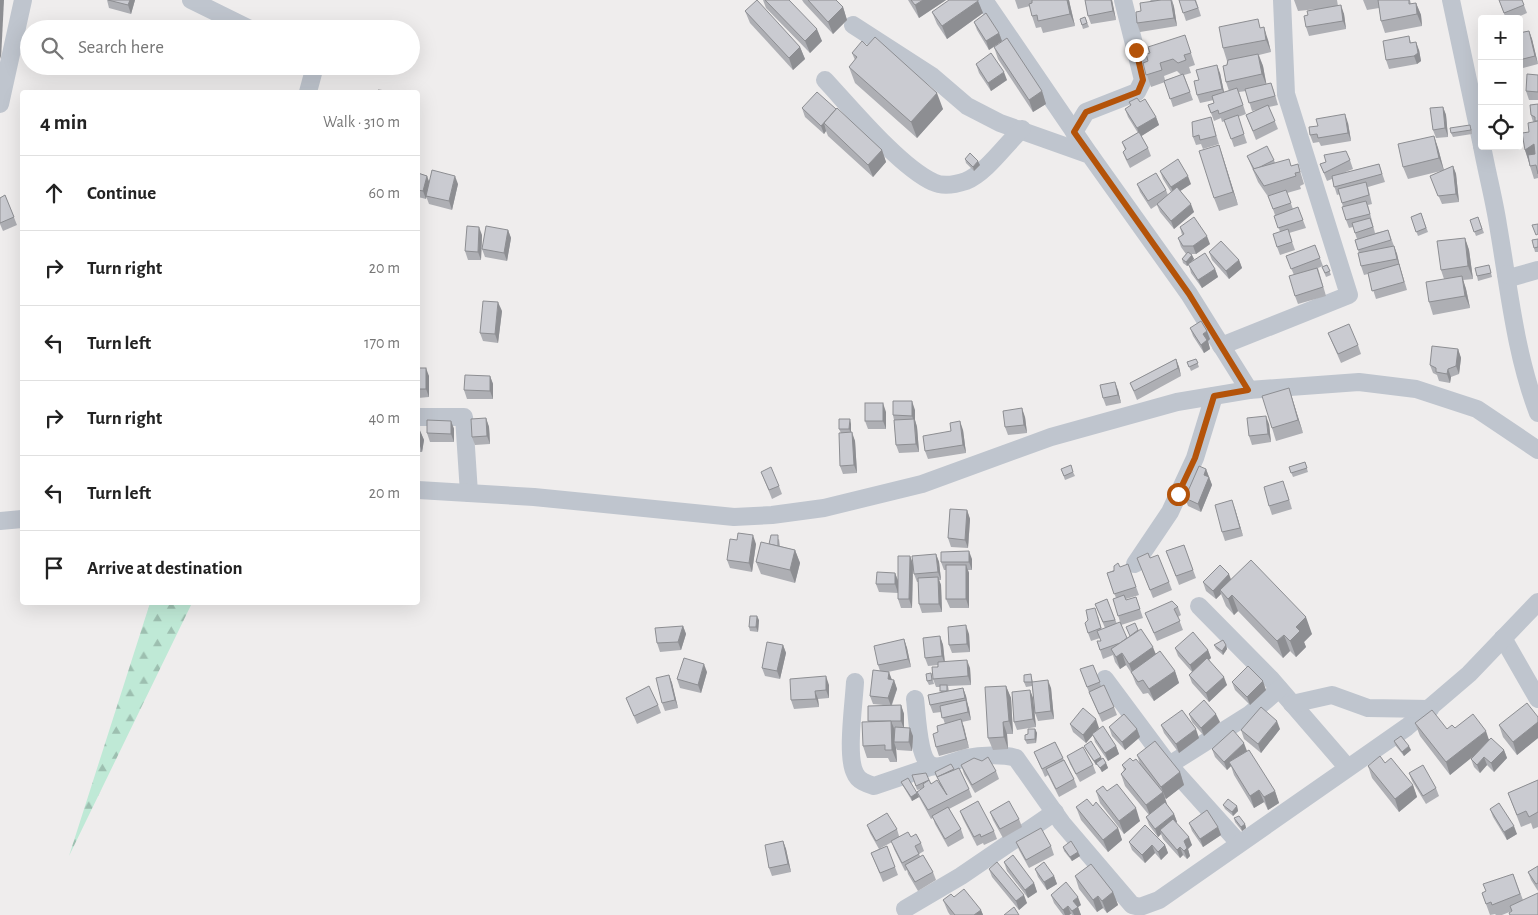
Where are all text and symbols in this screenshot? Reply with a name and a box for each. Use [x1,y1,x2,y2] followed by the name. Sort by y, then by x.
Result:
[1478,15,1523,150] map controls
[1478,15,1523,60] button: +
[20,20,420,75] search box
[38,34,66,62] icon: search
[78,38,164,57] text: Search here
[1125,39,1148,62] route end
[1478,60,1523,105] button: −
[1478,105,1523,150] button: locate
[40,112,87,133] text: 4 min
[323,114,400,130] text: Walk · 310 m
[40,179,68,207] icon: ahead
[87,184,156,203] text: Continue
[369,185,400,201] text: 60 m
[40,254,68,282] icon: right
[87,259,162,278] text: Turn right
[369,260,400,276] text: 20 m
[40,329,68,357] icon: left
[87,334,151,353] text: Turn left
[364,335,400,351] text: 170 m
[40,404,68,432] icon: right
[87,409,162,428] text: Turn right
[368,410,400,426] text: 40 m
[40,479,68,507] icon: left
[1167,483,1190,506] route start
[87,484,151,503] text: Turn left
[369,485,400,501] text: 20 m
[40,554,68,582] icon: arrive
[87,559,243,578] text: Arrive at destination

